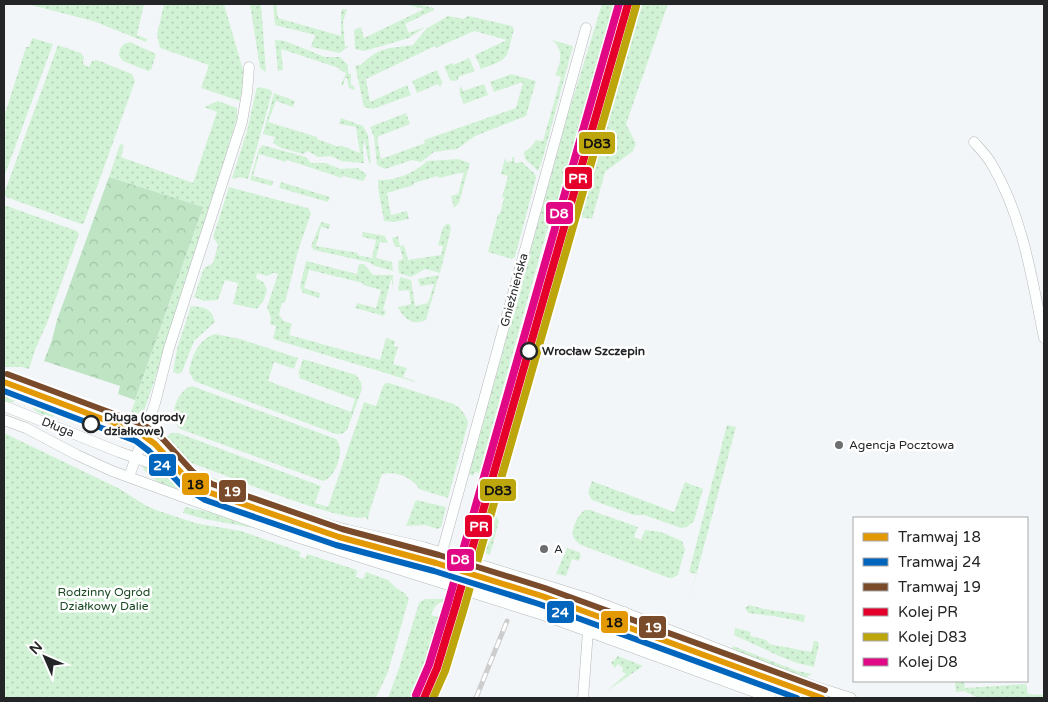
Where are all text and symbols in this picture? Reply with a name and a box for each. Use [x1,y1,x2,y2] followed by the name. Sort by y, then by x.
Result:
[578,131,616,155] line badge: D83
[583,135,611,152] text: D83
[564,166,593,190] line badge: PR
[568,170,588,187] text: PR
[545,201,574,225] line badge: D8
[549,205,569,222] text: D8
[497,252,531,328] street label: Gnieźnieńska
[520,342,538,360] marker: Wrocław Szczepin
[542,344,645,359] place label: Wrocław Szczepin
[104,410,185,438] place label: Długa (ogrody działkowe)
[40,414,76,440] street label: Długa
[82,415,100,433] marker: Długa (ogrody działkowe)
[849,438,954,452] place label: Agencja Pocztowa
[833,439,845,451] marker: Agencja Pocztowa
[148,453,177,477] line badge: 24
[153,457,171,474] text: 24
[181,472,210,496] line badge: 18
[186,476,204,493] text: 18
[479,478,517,502] line badge: D83
[218,479,247,503] line badge: 19
[484,482,512,499] text: D83
[223,483,241,500] text: 19
[464,514,493,538] line badge: PR
[853,517,1028,682] legend
[469,518,489,535] text: PR
[898,528,981,546] text: Tramwaj 18
[554,542,563,556] place label: A
[538,543,550,555] marker: A
[446,548,475,572] line badge: D8
[450,551,470,568] text: D8
[898,553,981,571] text: Tramwaj 24
[898,578,981,596] text: Tramwaj 19
[58,585,150,613] park label: Rodzinny Ogród Działkowy Dalie
[546,600,575,624] line badge: 24
[898,603,958,621] text: Kolej PR
[551,604,569,621] text: 24
[600,610,629,634] line badge: 18
[605,614,623,631] text: 18
[638,615,667,639] line badge: 19
[644,619,662,636] text: 19
[898,628,967,646] text: Kolej D83
[20,632,70,682] north arrow
[26,638,46,658] text: N
[898,653,958,671] text: Kolej D8

